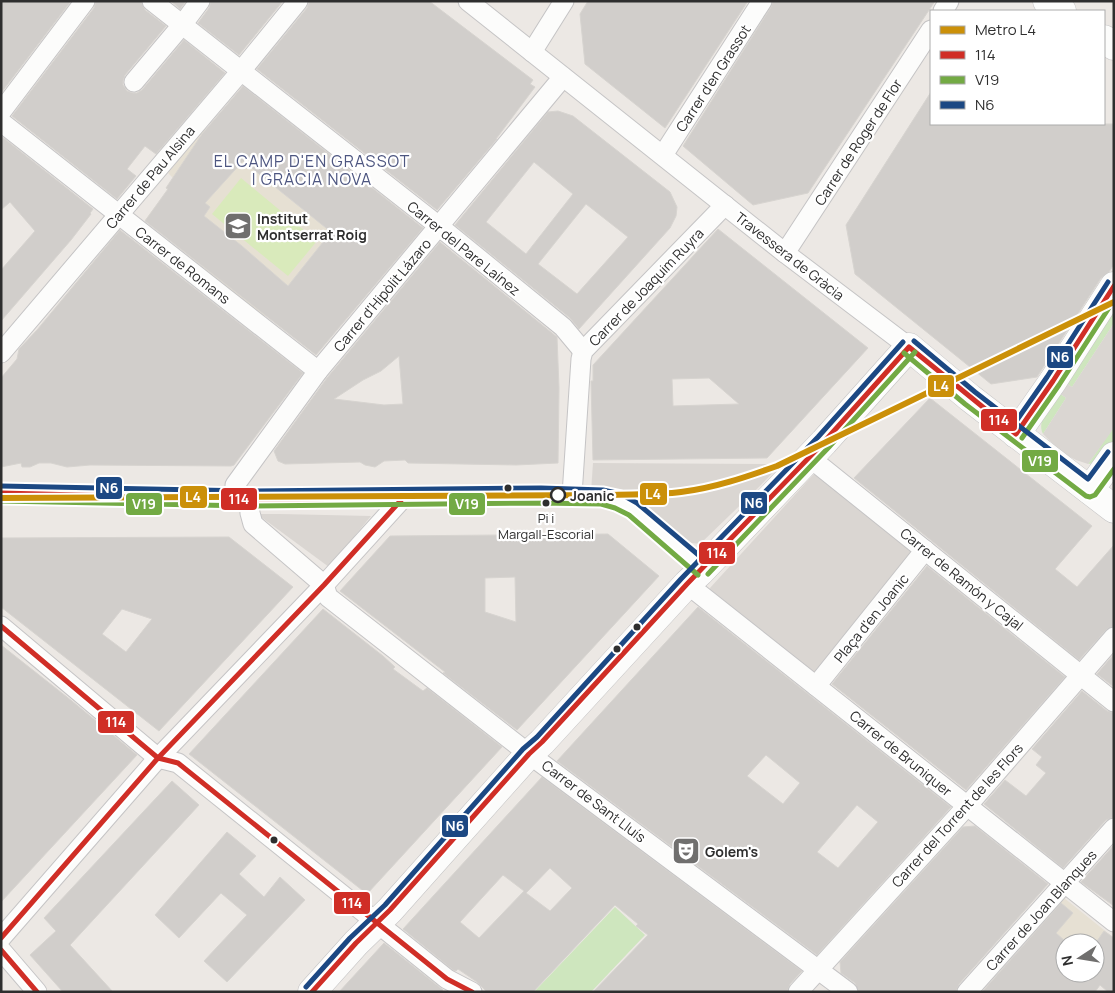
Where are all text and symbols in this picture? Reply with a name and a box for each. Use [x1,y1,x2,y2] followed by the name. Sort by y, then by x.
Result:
[930,10,1105,125] legend
[975,19,1036,40] text: Metro L4
[671,20,755,135] street label: Carrer d'en Grassot
[975,44,996,65] text: 114
[975,69,999,90] text: V19
[810,75,906,209] street label: Carrer de Roger de Flor
[975,94,995,115] text: N6
[101,122,199,232] street label: Carrer de Pau Alsina
[214,150,410,190] district label: EL CAMP D'EN GRASSOT I GRÀCIA NOVA
[404,197,524,299] street label: Carrer del Pare Laínez
[732,207,848,305] street label: Travessera de Gràcia
[257,209,367,244] place label: Institut Montserrat Roig
[223,211,253,241] school or university icon: Institut Montserrat Roig
[132,222,234,308] street label: Carrer de Romans
[585,224,707,350] street label: Carrer de Joaquim Ruyra
[329,234,435,356] street label: Carrer d'Hipòlit Lázaro
[1046,345,1074,369] line badge: N6
[1051,347,1069,366] text: N6
[927,374,955,398] line badge: L4
[933,376,949,395] text: L4
[980,408,1018,432] line badge: 114
[989,410,1009,429] text: 114
[1021,449,1059,473] line badge: V19
[1028,451,1052,470] text: V19
[95,476,123,500] line badge: N6
[100,478,118,497] text: N6
[639,482,668,506] line badge: L4
[503,483,513,493] unlabelled marker
[645,484,661,503] text: L4
[179,485,208,509] line badge: L4
[570,486,614,505] place label: Joanic
[185,487,201,506] text: L4
[220,487,258,511] line badge: 114
[550,487,566,503] marker: Joanic
[229,489,249,508] text: 114
[740,491,768,515] line badge: N6
[125,492,163,516] line badge: V19
[448,492,486,516] line badge: V19
[745,493,763,512] text: N6
[132,494,156,513] text: V19
[455,494,479,513] text: V19
[541,498,551,508] marker: Pi i Margall-Escorial
[498,509,594,543] place label: Pi i Margall-Escorial
[896,523,1028,635] street label: Carrer de Ramón y Cajal
[698,541,736,565] line badge: 114
[707,543,727,562] text: 114
[829,569,913,666] street label: Plaça d'en Joanic
[632,622,642,632] unlabelled marker
[612,644,622,654] unlabelled marker
[846,706,956,800] street label: Carrer de Bruniquer
[97,710,135,734] line badge: 114
[106,712,126,731] text: 114
[887,739,1027,891] street label: Carrer del Torrent de les Flors
[538,756,650,846] street label: Carrer de Sant Lluís
[441,814,469,838] line badge: N6
[446,816,464,835] text: N6
[269,835,279,845] unlabelled marker
[671,836,701,866] theatre icon: Golem's
[705,842,759,861] place label: Golem's
[981,845,1101,975] street label: Carrer de Joan Blanques
[333,891,371,915] line badge: 114
[342,893,362,912] text: 114
[1055,933,1105,983] north arrow
[1056,954,1077,968] text: N

